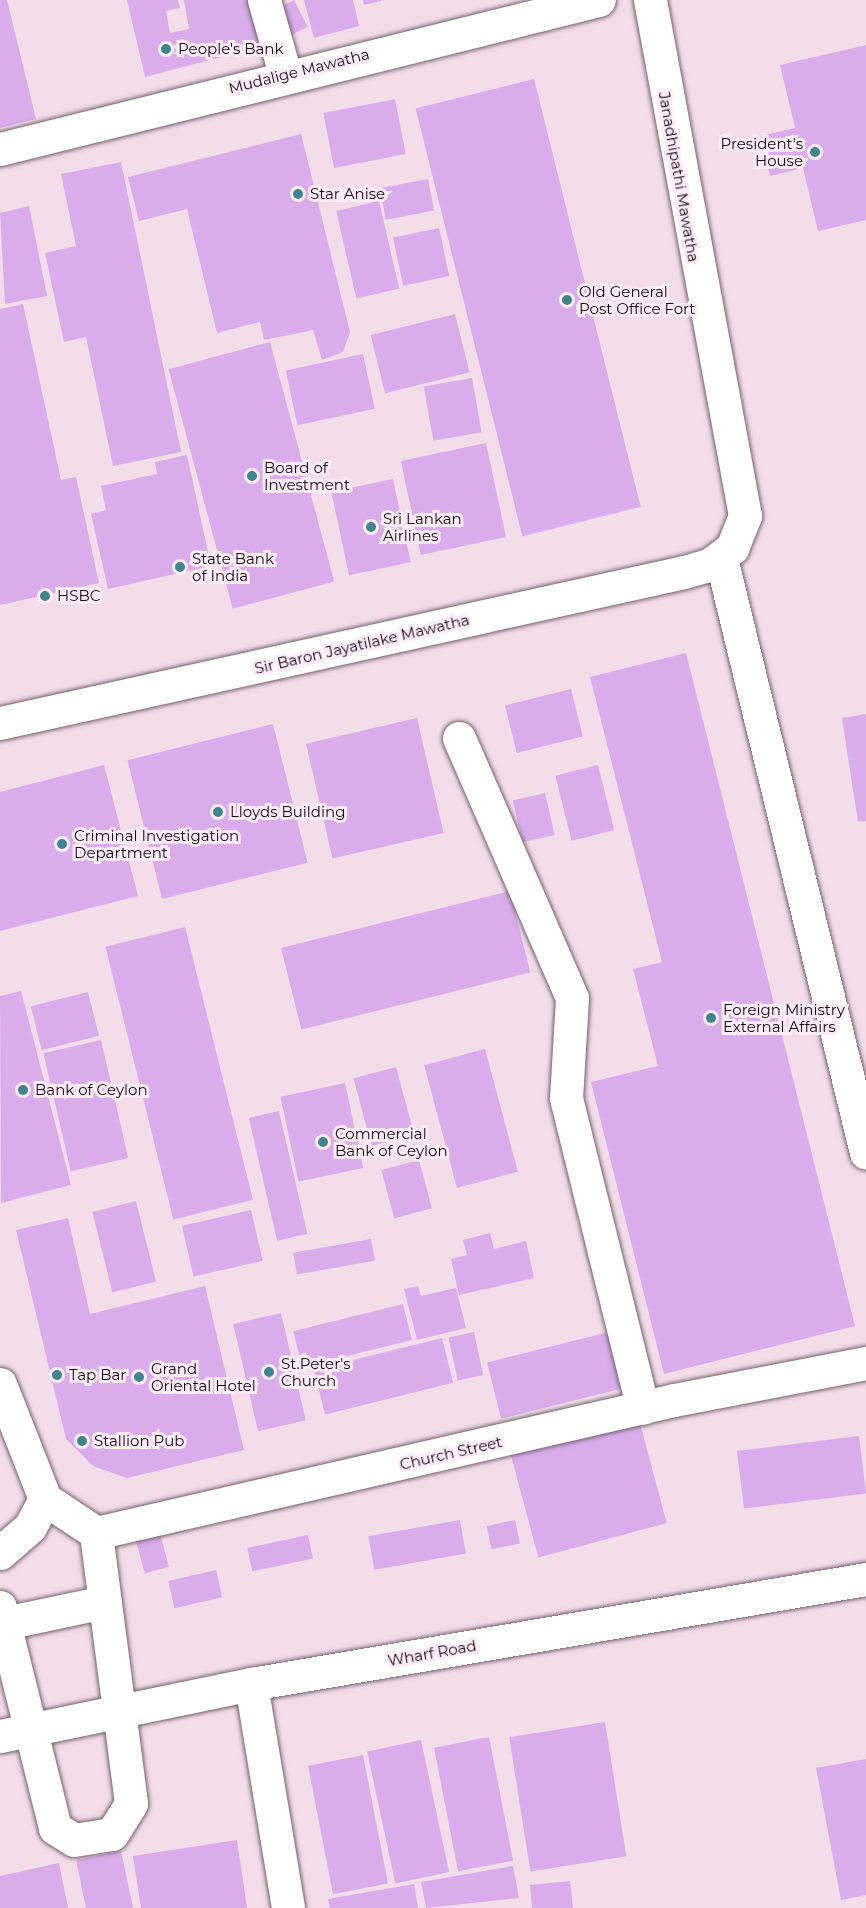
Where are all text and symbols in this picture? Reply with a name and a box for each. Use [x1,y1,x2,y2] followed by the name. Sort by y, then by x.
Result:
[178,40,283,58] place label: People's Bank
[159,42,173,56] marker: People's Bank
[227,45,371,97] street label: Mudalige Mawatha
[655,90,703,264] street label: Janadhipathi Mawatha
[721,134,803,169] place label: President's House
[808,145,822,159] marker: President's House
[310,185,385,203] place label: Star Anise
[291,187,305,201] marker: Star Anise
[579,282,695,317] place label: Old General Post Office Fort
[560,293,574,307] marker: Old General Post Office Fort
[264,458,350,493] place label: Board of Investment
[245,469,259,483] marker: Board of Investment
[383,509,462,544] place label: Sri Lankan Airlines
[364,520,378,534] marker: Sri Lankan Airlines
[192,549,274,584] place label: State Bank of India
[173,560,187,574] marker: State Bank of India
[57,587,100,605] place label: HSBC
[38,589,52,603] marker: HSBC
[253,610,471,678] street label: Sir Baron Jayatilake Mawatha
[230,803,345,821] place label: Lloyds Building
[211,805,225,819] marker: Lloyds Building
[74,826,239,861] place label: Criminal Investigation Department
[55,837,69,851] marker: Criminal Investigation Department
[723,1000,845,1035] place label: Foreign Ministry External Affairs
[704,1011,718,1025] marker: Foreign Ministry External Affairs
[35,1081,148,1099] place label: Bank of Ceylon
[16,1083,30,1097] marker: Bank of Ceylon
[335,1124,448,1159] place label: Commercial Bank of Ceylon
[316,1135,330,1149] marker: Commercial Bank of Ceylon
[281,1354,351,1389] place label: St.Peter's Church
[151,1359,256,1394] place label: Grand Oriental Hotel
[262,1365,276,1379] marker: St.Peter's Church
[69,1366,126,1384] place label: Tap Bar
[50,1368,64,1382] marker: Tap Bar
[132,1370,146,1384] marker: Grand Oriental Hotel
[94,1432,184,1450] place label: Stallion Pub
[398,1432,504,1474] street label: Church Street
[75,1434,89,1448] marker: Stallion Pub
[386,1636,478,1670] street label: Wharf Road

